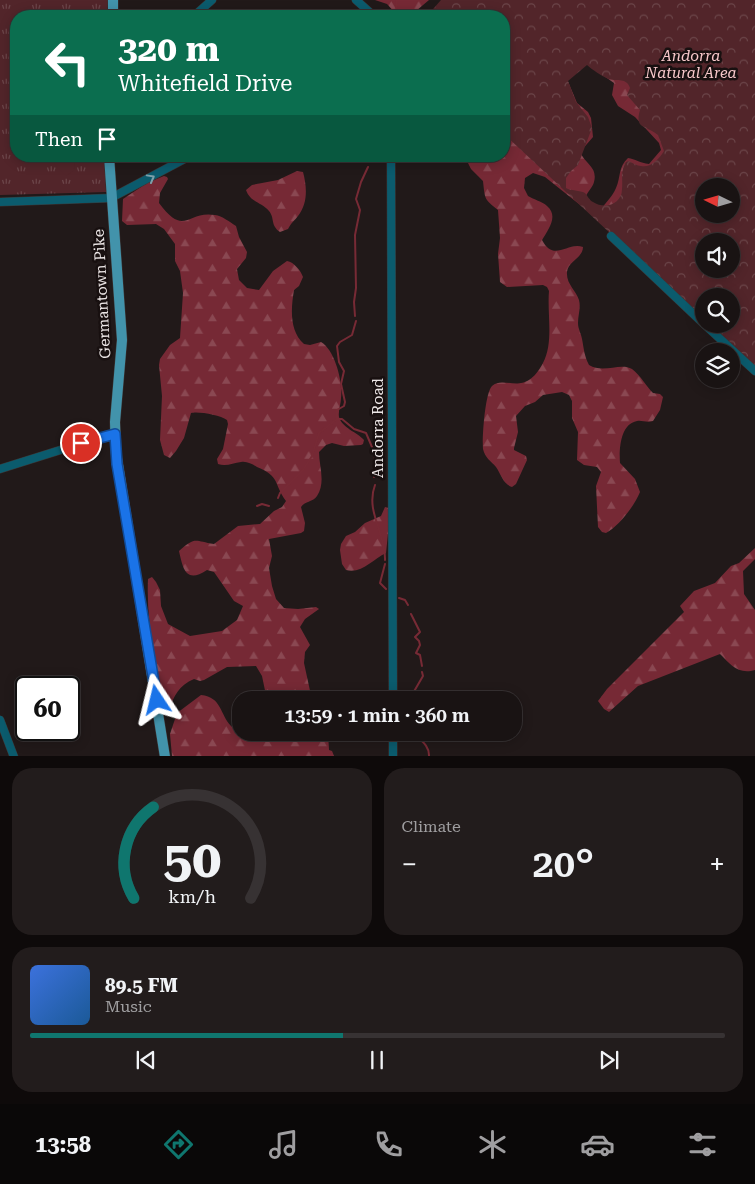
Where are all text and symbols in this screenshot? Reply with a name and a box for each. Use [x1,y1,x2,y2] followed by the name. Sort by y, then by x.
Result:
[118,29,219,70] text: 320 m
[35,30,100,95] icon: left
[644,47,737,82] park label: Andorra Natural Area
[118,71,292,96] text: Whitefield Drive
[93,125,121,153] icon: arrive
[35,128,83,151] text: Then
[146,174,155,184] one-way arrow
[695,178,740,222] north arrow
[695,178,740,388] map controls
[90,229,114,359] street label: Germantown Pike
[695,233,740,278] button: sound
[695,288,740,333] button: search
[695,343,740,388] button: layers
[369,378,387,478] street label: Andorra Road
[60,422,102,464] pin
[67,429,95,457] icon: arrive
[130,673,182,725] position arrow
[15,676,80,741] speed limit sign: 60
[284,704,470,727] text: 13:59 · 1 min · 360 m
[402,817,461,836] text: Climate
[163,829,221,890] text: 50
[533,842,594,886] text: 20°
[402,848,417,881] text: −
[709,848,725,881] text: +
[168,886,216,907] text: km/h
[105,974,178,997] text: 89.5 FM
[105,997,152,1016] text: Music
[132,1046,160,1074] icon: previous
[363,1046,391,1074] icon: pause
[595,1046,623,1074] icon: next
[161,1127,196,1162] icon: directions
[266,1127,301,1162] icon: music
[371,1127,406,1162] icon: phone
[475,1127,510,1162] icon: climate
[580,1127,615,1162] icon: car
[685,1127,720,1162] icon: filters
[35,1132,91,1157] text: 13:58

